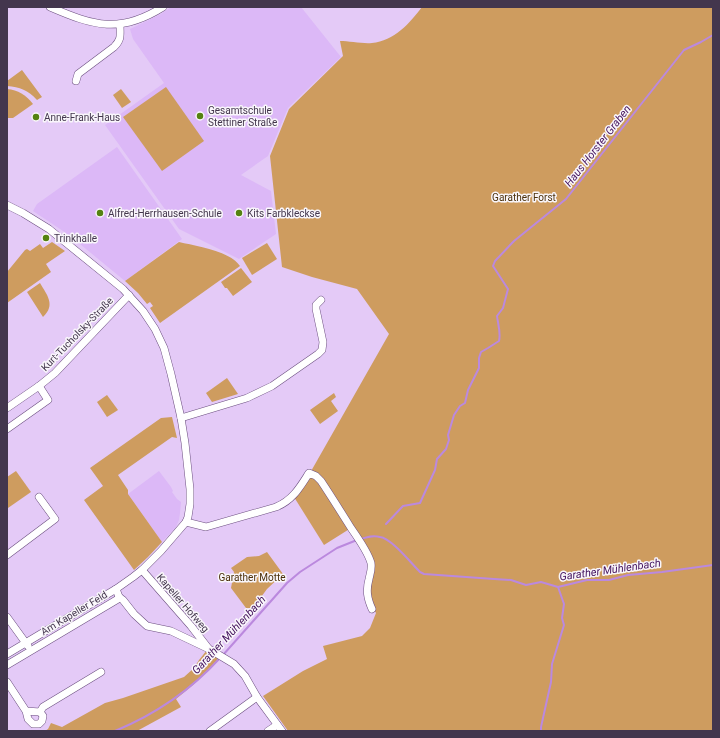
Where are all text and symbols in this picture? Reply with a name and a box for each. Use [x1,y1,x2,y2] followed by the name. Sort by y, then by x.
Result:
[562,103,634,189] water label: Haus Horster Graben
[208,105,277,128] place label: Gesamtschule Stettiner Straße
[195,111,205,121] marker: Gesamtschule Stettiner Straße
[31,112,41,122] marker: Anne-Frank-Haus
[44,112,120,123] place label: Anne-Frank-Haus
[492,192,556,203] park label: Garather Forst
[95,208,105,218] marker: Alfred-Herrhausen-Schule
[108,208,222,219] place label: Alfred-Herrhausen-Schule
[234,208,244,218] marker: Kits Farbkleckse
[247,208,320,219] place label: Kits Farbkleckse
[41,233,51,243] marker: Trinkhalle
[54,233,97,244] place label: Trinkhalle
[39,295,115,373] street label: Kurt-Tucholsky-Straße
[559,556,662,584] water label: Garather Mühlenbach
[155,572,211,634] street label: Kapeller Hofweg
[218,572,286,583] park label: Garather Motte
[39,589,109,637] street label: Am Kapeller Feld
[189,593,269,677] water label: Garather Mühlenbach

